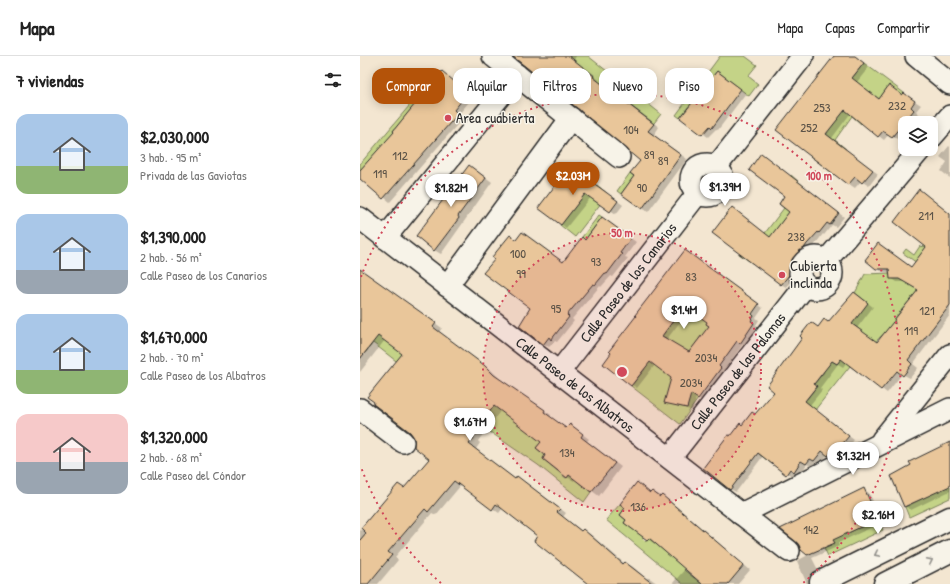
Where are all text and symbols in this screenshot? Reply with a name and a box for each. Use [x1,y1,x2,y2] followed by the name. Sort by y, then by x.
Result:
[20,15,54,41] text: Mapa
[778,18,803,37] text: Mapa
[825,18,855,37] text: Capas
[877,18,930,37] text: Compartir
[372,68,445,104] chip: Comprar
[453,68,522,104] chip: Alquilar
[530,68,591,104] chip: Filtros
[599,68,657,104] chip: Nuevo
[665,68,714,104] chip: Piso
[16,69,84,92] text: 7 viviendas
[322,69,344,91] icon: filters
[888,96,906,114] house number: 232
[813,98,831,116] house number: 253
[456,107,535,128] place label: Area cuabierta
[443,113,453,123] marker: Area cuabierta
[898,116,938,156] map controls
[898,116,938,156] button: layers
[800,118,818,136] house number: 252
[623,120,639,138] house number: 104
[140,125,209,148] text: $2,030,000
[48,130,96,178] icon: home
[644,145,654,163] house number: 89
[392,146,408,164] house number: 112
[140,148,201,166] text: 3 hab. · 95 m²
[658,151,668,169] house number: 89
[540,162,606,196] pin: $2.03M
[373,164,387,182] house number: 119
[140,166,247,184] text: Privada de las Gaviotas
[556,166,590,184] text: $2.03M
[806,167,832,184] text: 100 m
[692,173,758,207] pin: $1.39M
[418,174,484,208] pin: $1.82M
[709,177,741,195] text: $1.39M
[434,178,468,196] text: $1.82M
[637,178,647,196] house number: 90
[918,206,934,224] house number: 211
[575,218,681,347] street label: Calle Paseo de los Canarios
[611,224,633,241] text: 50 m
[140,225,206,248] text: $1,390,000
[787,227,805,245] house number: 238
[48,230,96,278] icon: home
[510,244,526,262] house number: 100
[140,248,202,266] text: 2 hab. · 56 m²
[591,252,601,270] house number: 93
[790,255,837,293] place label: Cubierta inclinda
[516,264,526,282] house number: 99
[140,266,267,284] text: Calle Paseo de los Canarios
[685,267,697,285] house number: 83
[777,270,787,280] marker: Cubierta inclinda
[656,296,712,330] pin: $1.4M
[551,299,562,317] house number: 95
[671,300,697,318] text: $1.4M
[919,301,935,319] house number: 121
[685,308,790,434] street label: Calle Paseo de las Palomas
[904,321,918,339] house number: 119
[140,325,207,348] text: $1,670,000
[48,330,96,378] icon: home
[511,332,639,437] street label: Calle Paseo de los Albatros
[140,348,203,366] text: 2 hab. · 70 m²
[695,348,717,366] house number: 2034
[615,365,629,379] centre of rings
[140,366,266,384] text: Calle Paseo de los Albatros
[680,373,702,391] house number: 2034
[437,408,503,442] pin: $1.67M
[453,412,487,430] text: $1.67M
[140,425,208,448] text: $1,320,000
[48,430,96,478] icon: home
[820,442,886,476] pin: $1.32M
[559,443,575,461] house number: 134
[836,446,870,464] text: $1.32M
[140,448,202,466] text: 2 hab. · 68 m²
[140,466,246,484] text: Calle Paseo del Cóndor
[630,497,646,515] house number: 136
[845,501,911,535] pin: $2.16M
[861,505,895,523] text: $2.16M
[803,520,819,538] house number: 142
[874,549,882,557] one-way arrow
[926,558,933,566] one-way arrow

